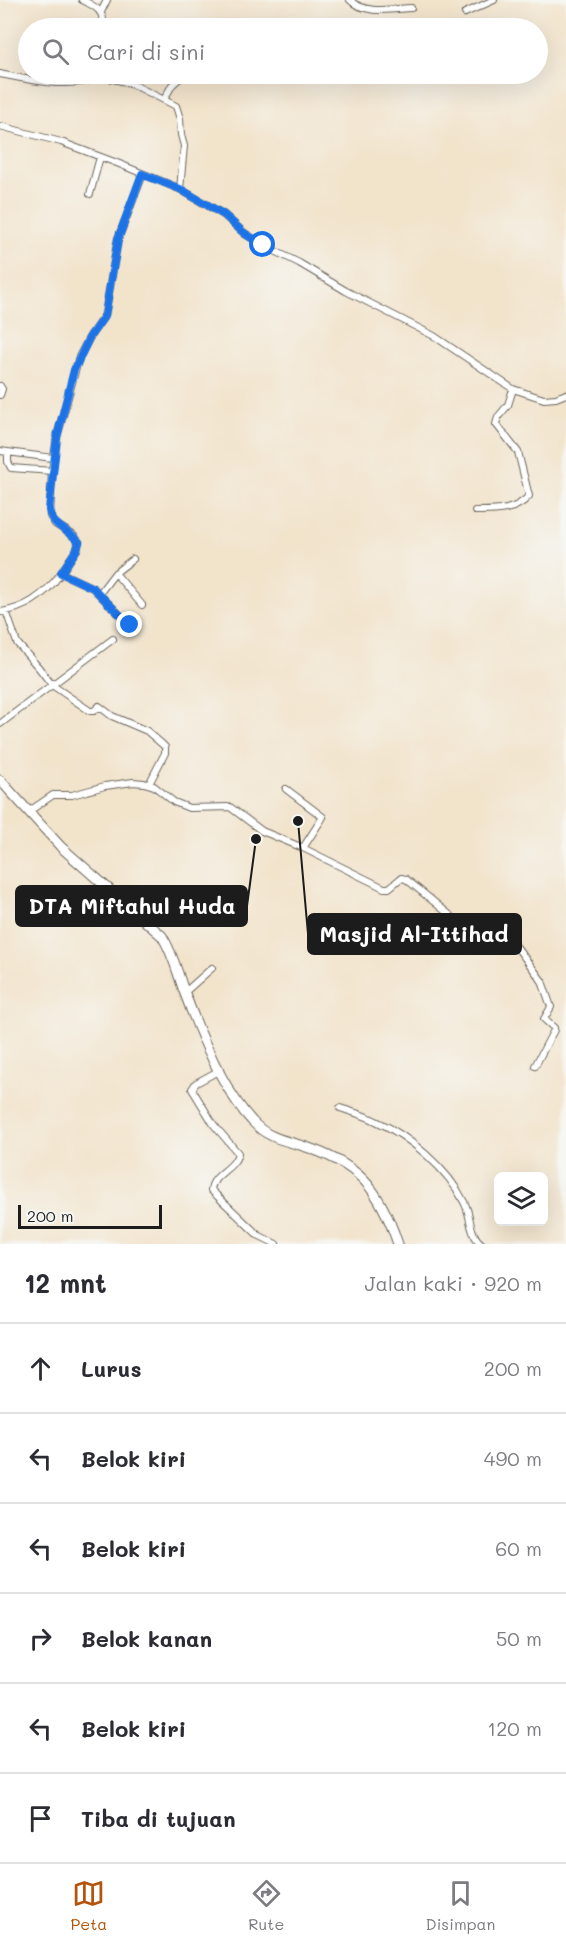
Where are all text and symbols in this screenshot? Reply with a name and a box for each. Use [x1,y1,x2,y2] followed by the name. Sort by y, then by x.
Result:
[18,18,548,84] search box
[39,35,72,68] icon: search
[87,37,205,66] text: Cari di sini
[249,231,275,257] route start
[116,611,142,637] route end
[16,886,247,926] callout: DTA Miftahul Huda
[29,891,235,920] text: DTA Miftahul Huda
[308,914,521,954] callout: Masjid Al-Ittihad
[320,919,509,948] text: Masjid Al-Ittihad
[494,1172,548,1226] map controls
[494,1172,548,1226] button: layers
[18,1202,162,1230] scale bar
[27,1205,74,1226] text: 200 m
[24,1266,107,1300] text: 12 mnt
[365,1270,542,1296] text: Jalan kaki · 920 m
[24,1352,57,1385] icon: ahead
[81,1354,142,1383] text: Lurus
[484,1355,542,1381] text: 200 m
[24,1442,57,1475] icon: left
[81,1444,186,1473] text: Belok kiri
[484,1445,542,1471] text: 490 m
[24,1532,57,1565] icon: left
[81,1534,186,1563] text: Belok kiri
[495,1535,542,1561] text: 60 m
[24,1622,57,1655] icon: right
[81,1624,212,1653] text: Belok kanan
[496,1625,542,1651] text: 50 m
[24,1712,57,1745] icon: left
[81,1714,186,1743] text: Belok kiri
[487,1715,542,1741] text: 120 m
[24,1802,57,1835] icon: arrive
[81,1804,236,1833] text: Tiba di tujuan
[71,1877,107,1934] tab: Peta
[248,1877,284,1934] tab: Rute
[425,1877,495,1934] tab: Disimpan

